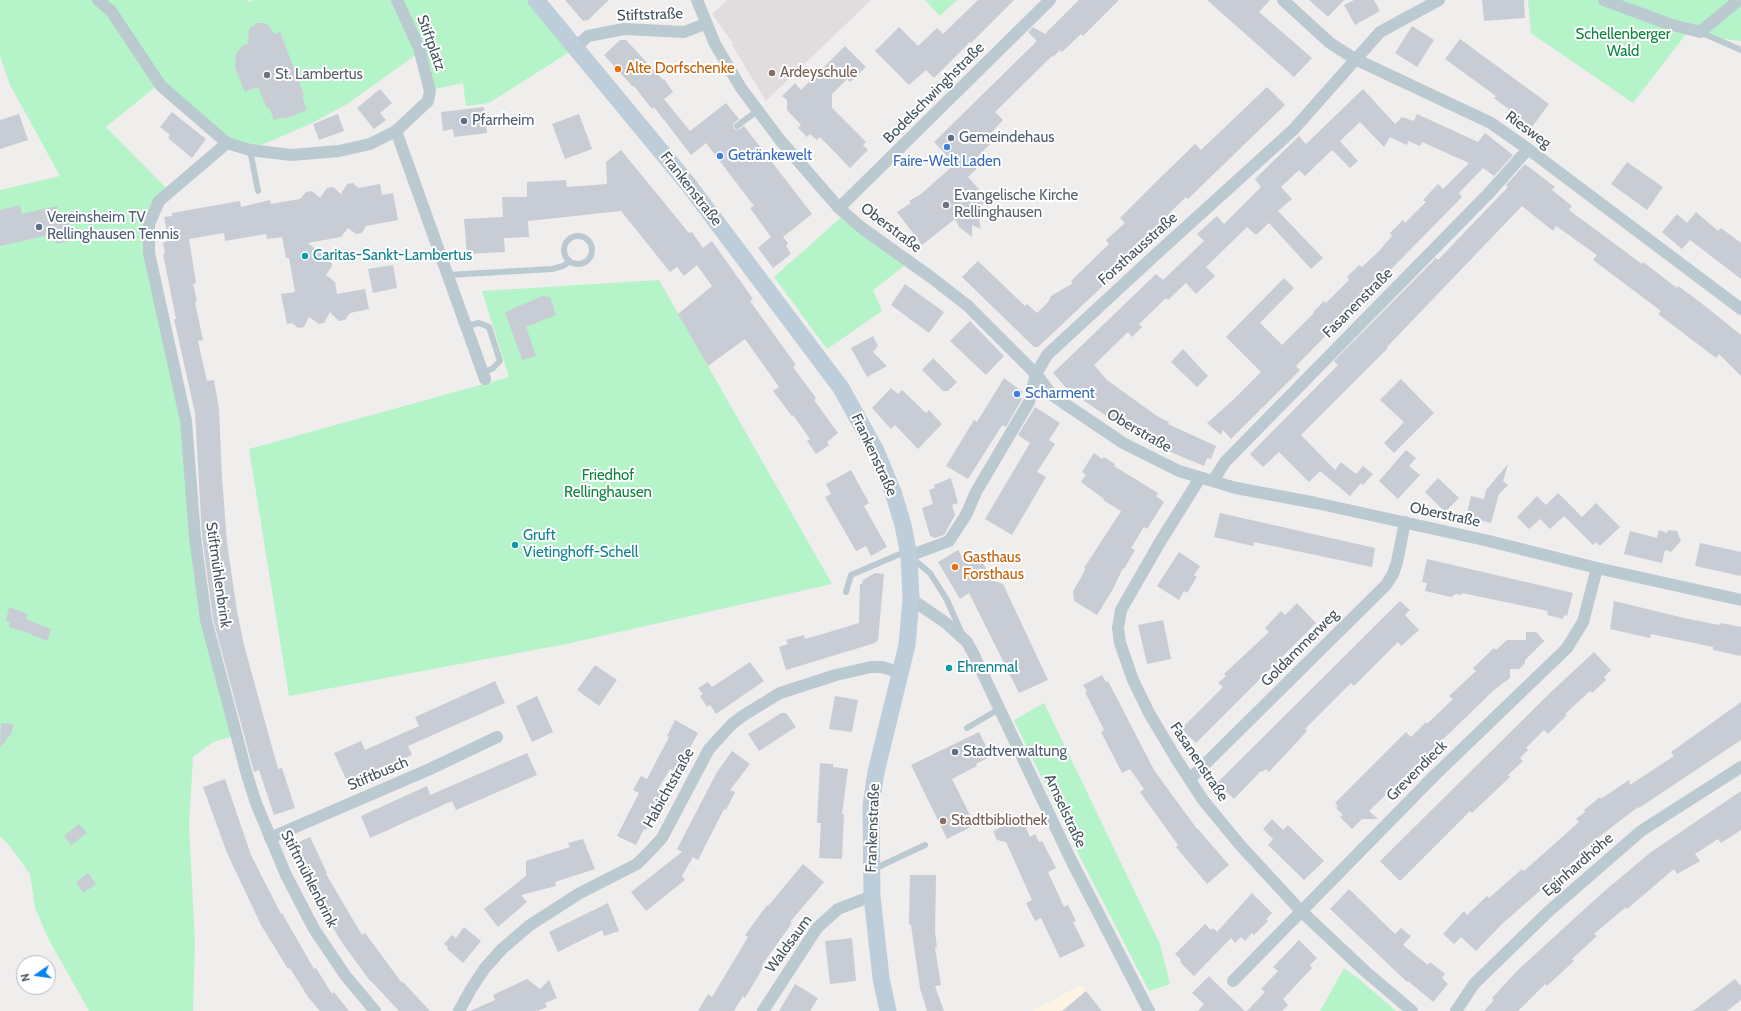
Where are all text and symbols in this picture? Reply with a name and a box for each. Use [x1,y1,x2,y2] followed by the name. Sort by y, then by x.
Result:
[617,5,683,25] street label: Stiftstraße
[413,13,449,73] street label: Stiftplatz
[1576,26,1670,61] park label: Schellenberger Wald
[880,39,988,147] street label: Bodelschwinghstraße
[626,60,735,78] place label: Alte Dorfschenke
[613,64,623,74] marker: Alte Dorfschenke
[780,64,857,82] place label: Ardeyschule
[275,66,363,84] place label: St. Lambertus
[767,68,777,78] marker: Ardeyschule
[262,70,272,80] marker: St. Lambertus
[1502,107,1554,153] street label: Riesweg
[472,112,534,130] place label: Pfarrheim
[459,116,469,126] marker: Pfarrheim
[959,129,1054,147] place label: Gemeindehaus
[946,133,956,143] marker: Gemeindehaus
[942,142,952,152] marker: Faire-Welt Laden
[728,147,812,165] place label: Getränkewelt
[656,148,726,230] street label: Frankenstraße
[715,151,725,161] marker: Getränkewelt
[893,153,1001,171] place label: Faire-Welt Laden
[954,187,1078,222] place label: Evangelische Kirche Rellinghausen
[857,199,925,257] street label: Oberstraße
[941,200,951,210] marker: Evangelische Kirche Rellinghausen
[47,209,179,244] place label: Vereinsheim TV Rellinghausen Tennis
[1095,209,1181,289] street label: Forsthausstraße
[34,222,44,232] marker: Vereinsheim TV Rellinghausen Tennis
[313,247,472,265] place label: Caritas-Sankt-Lambertus
[300,251,310,261] marker: Caritas-Sankt-Lambertus
[1319,264,1397,342] street label: Fasanenstraße
[1025,385,1095,403] place label: Scharment
[1012,389,1022,399] marker: Scharment
[1104,405,1174,457] street label: Oberstraße
[847,411,901,499] street label: Frankenstraße
[564,467,652,502] park label: Friedhof Rellinghausen
[1408,499,1482,531] street label: Oberstraße
[202,521,234,629] street label: Stiftmühlenbrink
[523,527,638,562] place label: Gruft Vietinghoff-Schell
[510,540,520,550] marker: Gruft Vietinghoff-Schell
[963,549,1024,584] place label: Gasthaus Forsthaus
[950,562,960,572] marker: Gasthaus Forsthaus
[1258,606,1342,690] street label: Goldammerweg
[957,659,1018,677] place label: Ehrenmal
[944,663,954,673] marker: Ehrenmal
[1166,719,1232,805] street label: Fasanenstraße
[1383,737,1451,805] street label: Grevendieck
[963,743,1067,761] place label: Stadtverwaltung
[640,745,698,831] street label: Habichtstraße
[950,747,960,757] marker: Stadtverwaltung
[345,753,411,795] street label: Stiftbusch
[1040,771,1090,851] street label: Amselstraße
[862,783,884,873] street label: Frankenstraße
[951,812,1047,830] place label: Stadtbibliothek
[938,816,948,826] marker: Stadtbibliothek
[277,827,341,931] street label: Stiftmühlenbrink
[1539,829,1617,901] street label: Eginhardhöhe
[762,912,816,976] street label: Waldsaum
[16,955,56,995] north arrow
[18,972,33,983] text: N

